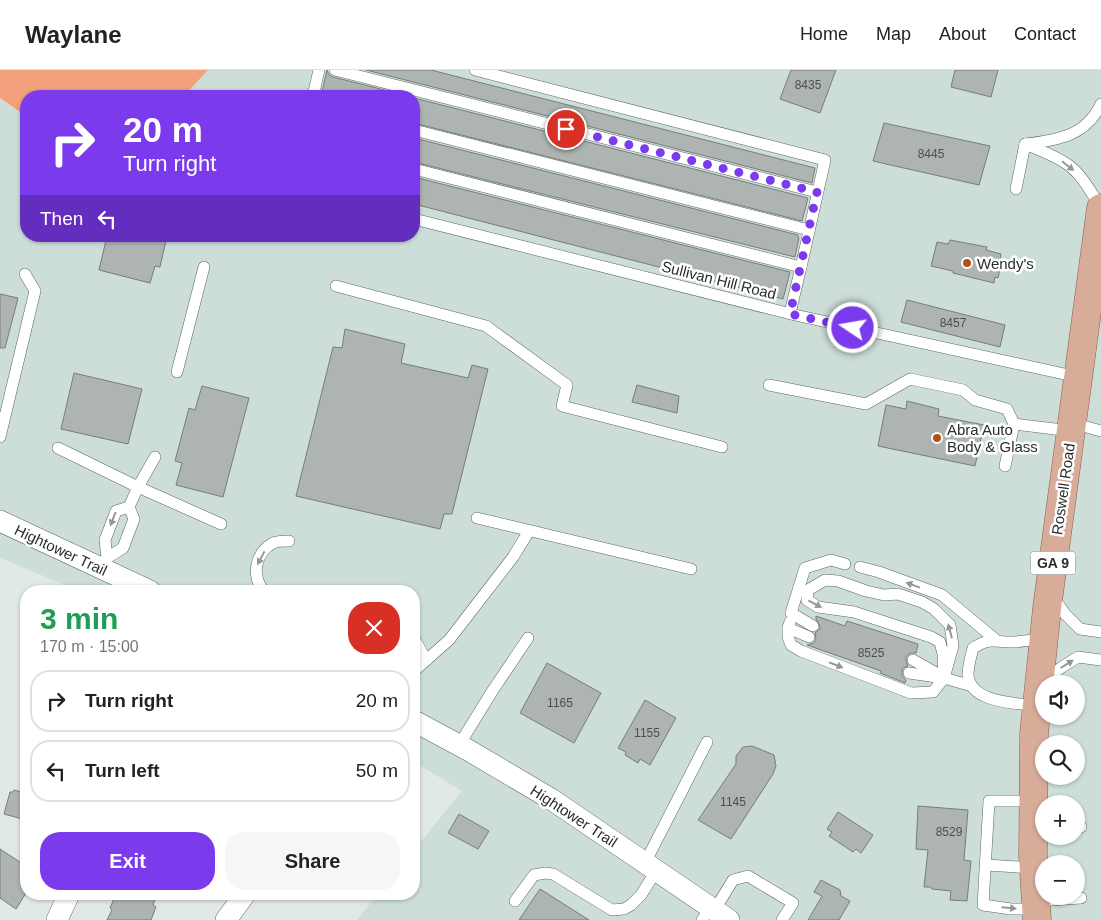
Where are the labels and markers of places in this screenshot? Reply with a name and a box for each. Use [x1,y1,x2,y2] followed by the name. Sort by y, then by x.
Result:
[545,108,587,150] pin
[977,255,1034,272] place label: Wendy's
[961,257,973,269] marker: Wendy's
[947,421,1038,455] place label: Abra Auto Body & Glass
[931,432,943,444] marker: Abra Auto Body & Glass

